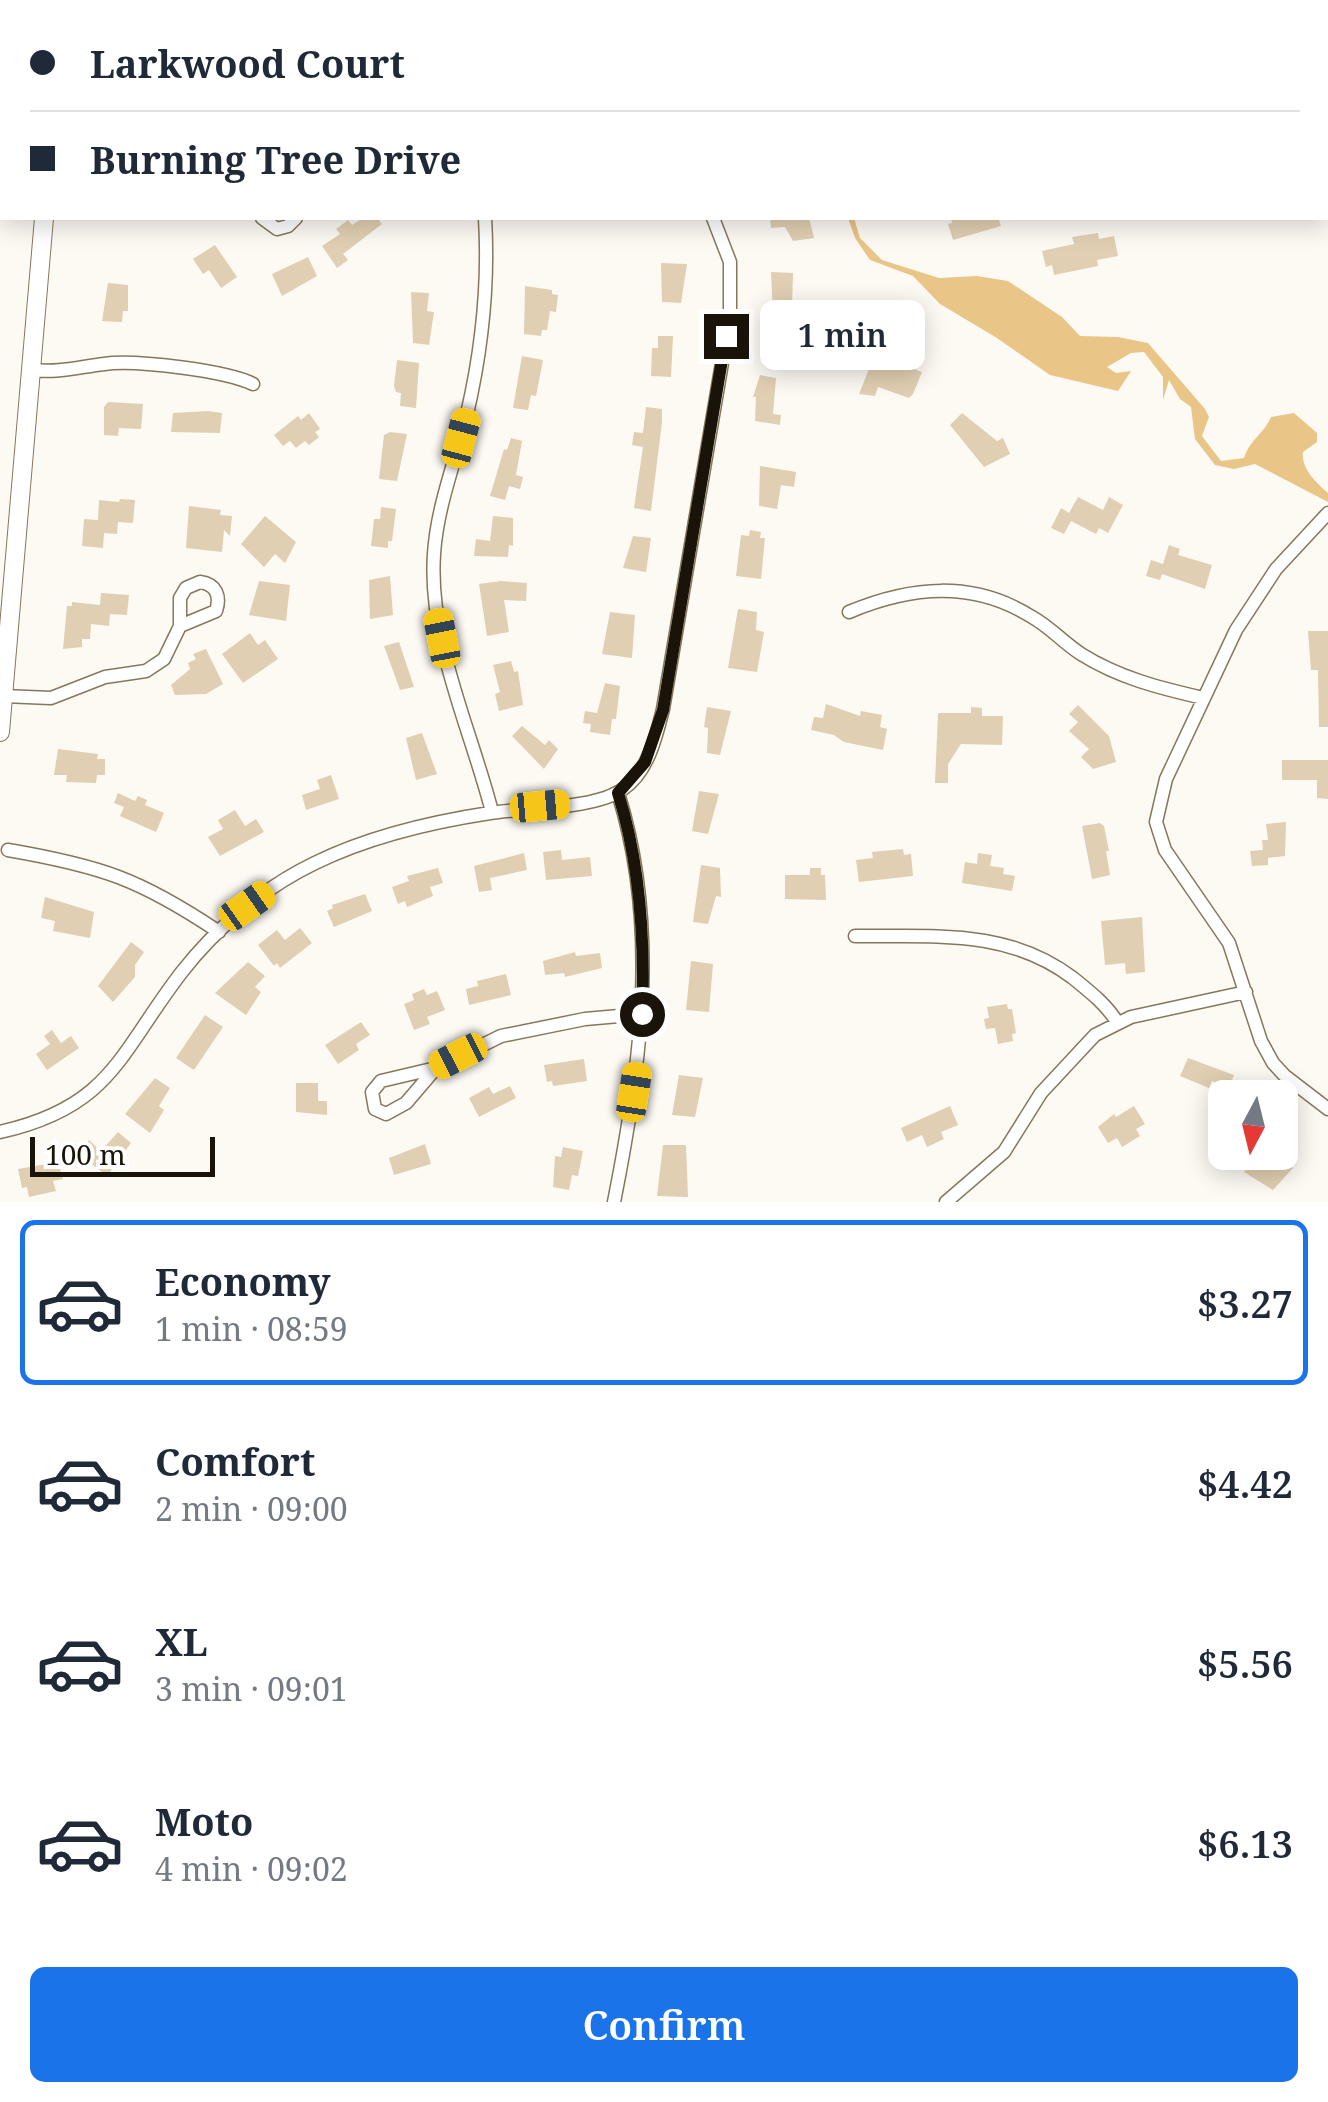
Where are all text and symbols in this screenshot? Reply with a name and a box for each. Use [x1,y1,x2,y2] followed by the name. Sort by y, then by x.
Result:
[90,37,405,89] text: Larkwood Court
[90,133,461,185] text: Burning Tree Drive
[761,301,926,371] callout: 1 min
[798,313,887,356] text: 1 min
[704,314,749,359] route end
[439,405,483,471] car
[422,606,462,670] car
[509,788,571,824] car
[214,877,280,935] car
[620,992,665,1037] route start
[424,1029,492,1083] car
[614,1060,654,1124] car
[1208,1080,1298,1170] north arrow
[1208,1080,1298,1170] map controls
[30,1132,215,1176] scale bar
[45,1135,126,1173] text: 100 m
[155,1255,331,1307] text: Economy
[35,1258,125,1348] icon: car
[1197,1277,1293,1329] text: $3.27
[155,1307,348,1350] text: 1 min · 08:59
[155,1435,315,1487] text: Comfort
[35,1438,125,1528] icon: car
[1197,1457,1293,1509] text: $4.42
[155,1487,348,1530] text: 2 min · 09:00
[155,1615,208,1667] text: XL
[35,1618,125,1708] icon: car
[1197,1637,1293,1689] text: $5.56
[155,1667,348,1710] text: 3 min · 09:01
[155,1795,253,1847] text: Moto
[35,1798,125,1888] icon: car
[1197,1817,1293,1869] text: $6.13
[155,1847,348,1890] text: 4 min · 09:02
[30,1967,1298,2082] button: Confirm

